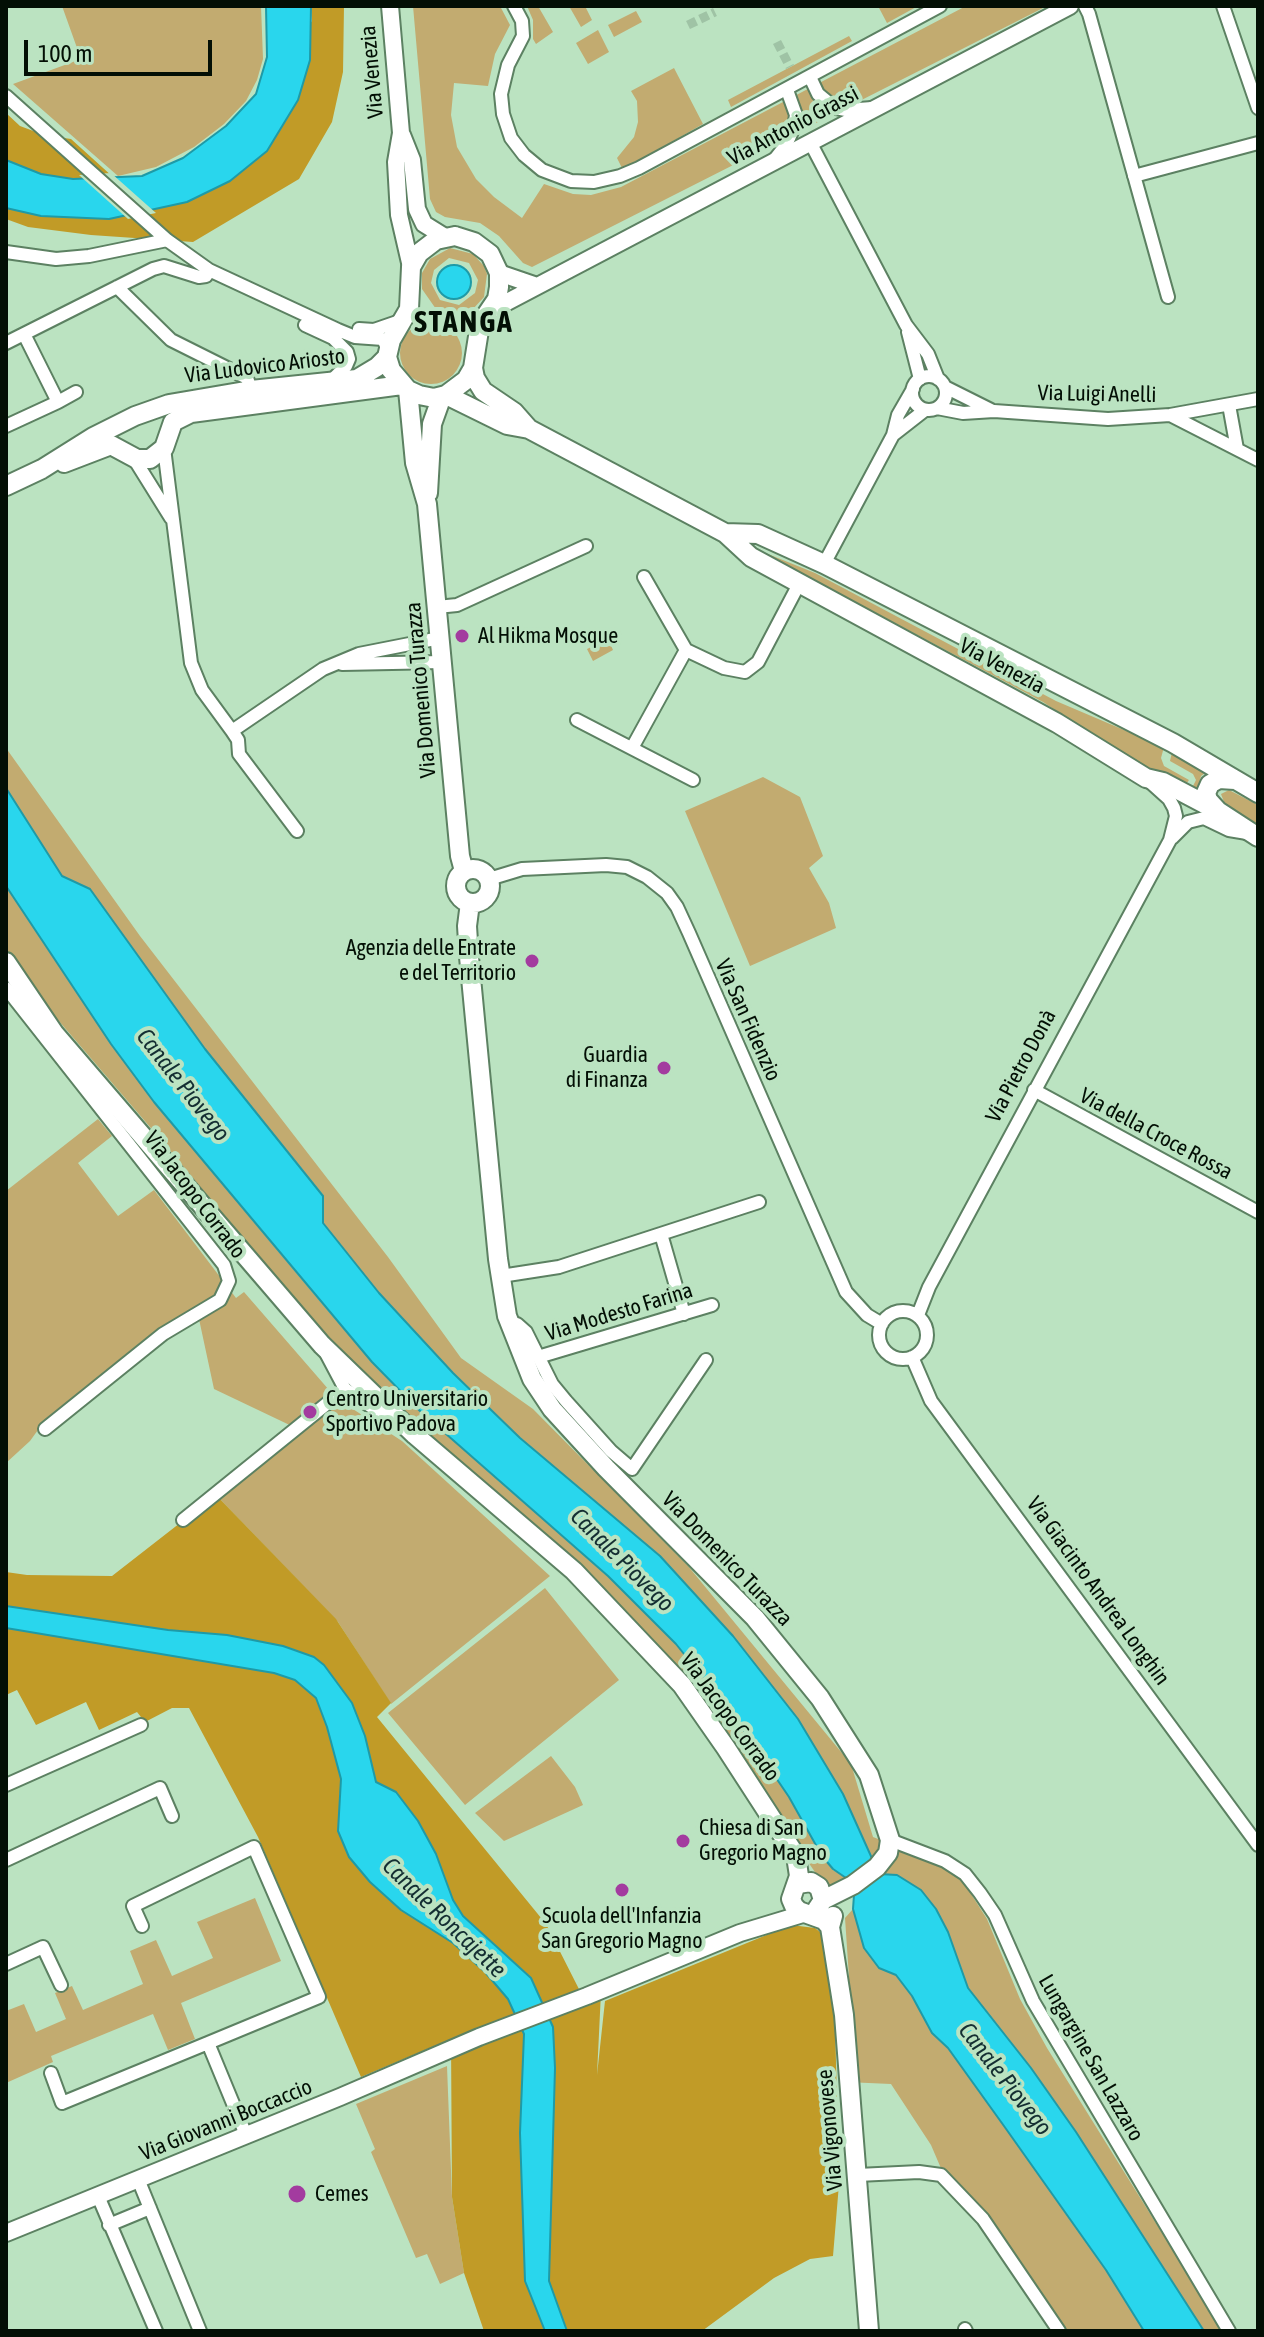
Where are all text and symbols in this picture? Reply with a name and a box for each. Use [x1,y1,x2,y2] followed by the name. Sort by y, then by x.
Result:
[28,24,216,74] scale bar
[355,24,389,120] street label: Via Venezia
[38,40,92,67] text: 100 m
[723,80,863,172] street label: Via Antonio Grassi
[414,305,514,341] district label: STANGA
[183,343,347,389] street label: Via Ludovico Ariosto
[1037,380,1157,408] street label: Via Luigi Anelli
[400,601,442,779] street label: Via Domenico Turazza
[478,623,618,649] place label: Al Hikma Mosque
[453,627,471,645] marker: Al Hikma Mosque
[955,633,1049,699] street label: Via Venezia
[346,935,516,986] place label: Agenzia delle Entrate e del Territorio
[523,952,541,970] marker: Agenzia delle Entrate e del Territorio
[709,955,787,1085] street label: Via San Fidenzio
[980,1005,1062,1127] street label: Via Pietro Donà
[130,1023,236,1147] water label: Canale Piovego
[566,1042,648,1094] place label: Guardia di Finanza
[655,1059,673,1077] marker: Guardia di Finanza
[1075,1083,1237,1185] street label: Via della Croce Rossa
[139,1126,251,1264] street label: Via Jacopo Corrado
[542,1277,696,1347] street label: Via Modesto Farina
[326,1386,488,1438] place label: Centro Universitario Sportivo Padova
[301,1403,319,1421] marker: Centro Universitario Sportivo Padova
[656,1486,798,1632] street label: Via Domenico Turazza
[1021,1492,1175,1690] street label: Via Giacinto Andrea Longhin
[564,1502,680,1618] water label: Canale Piovego
[675,1648,785,1786] street label: Via Jacopo Corrado
[699,1815,827,1866] place label: Chiesa di San Gregorio Magno
[674,1832,692,1850] marker: Chiesa di San Gregorio Magno
[376,1852,512,1984] water label: Canale Roncajette
[613,1881,631,1899] marker: Scuola dell'Infanzia San Gregorio Magno
[542,1903,702,1954] place label: Scuola dell'Infanzia San Gregorio Magno
[1033,1970,1149,2146] street label: Lungargine San Lazzaro
[952,2017,1058,2141] water label: Canale Piovego
[812,2068,848,2192] street label: Via Vigonovese
[136,2073,316,2167] street label: Via Giovanni Boccaccio
[315,2181,368,2207] place label: Cemes
[286,2183,308,2205] marker: Cemes

